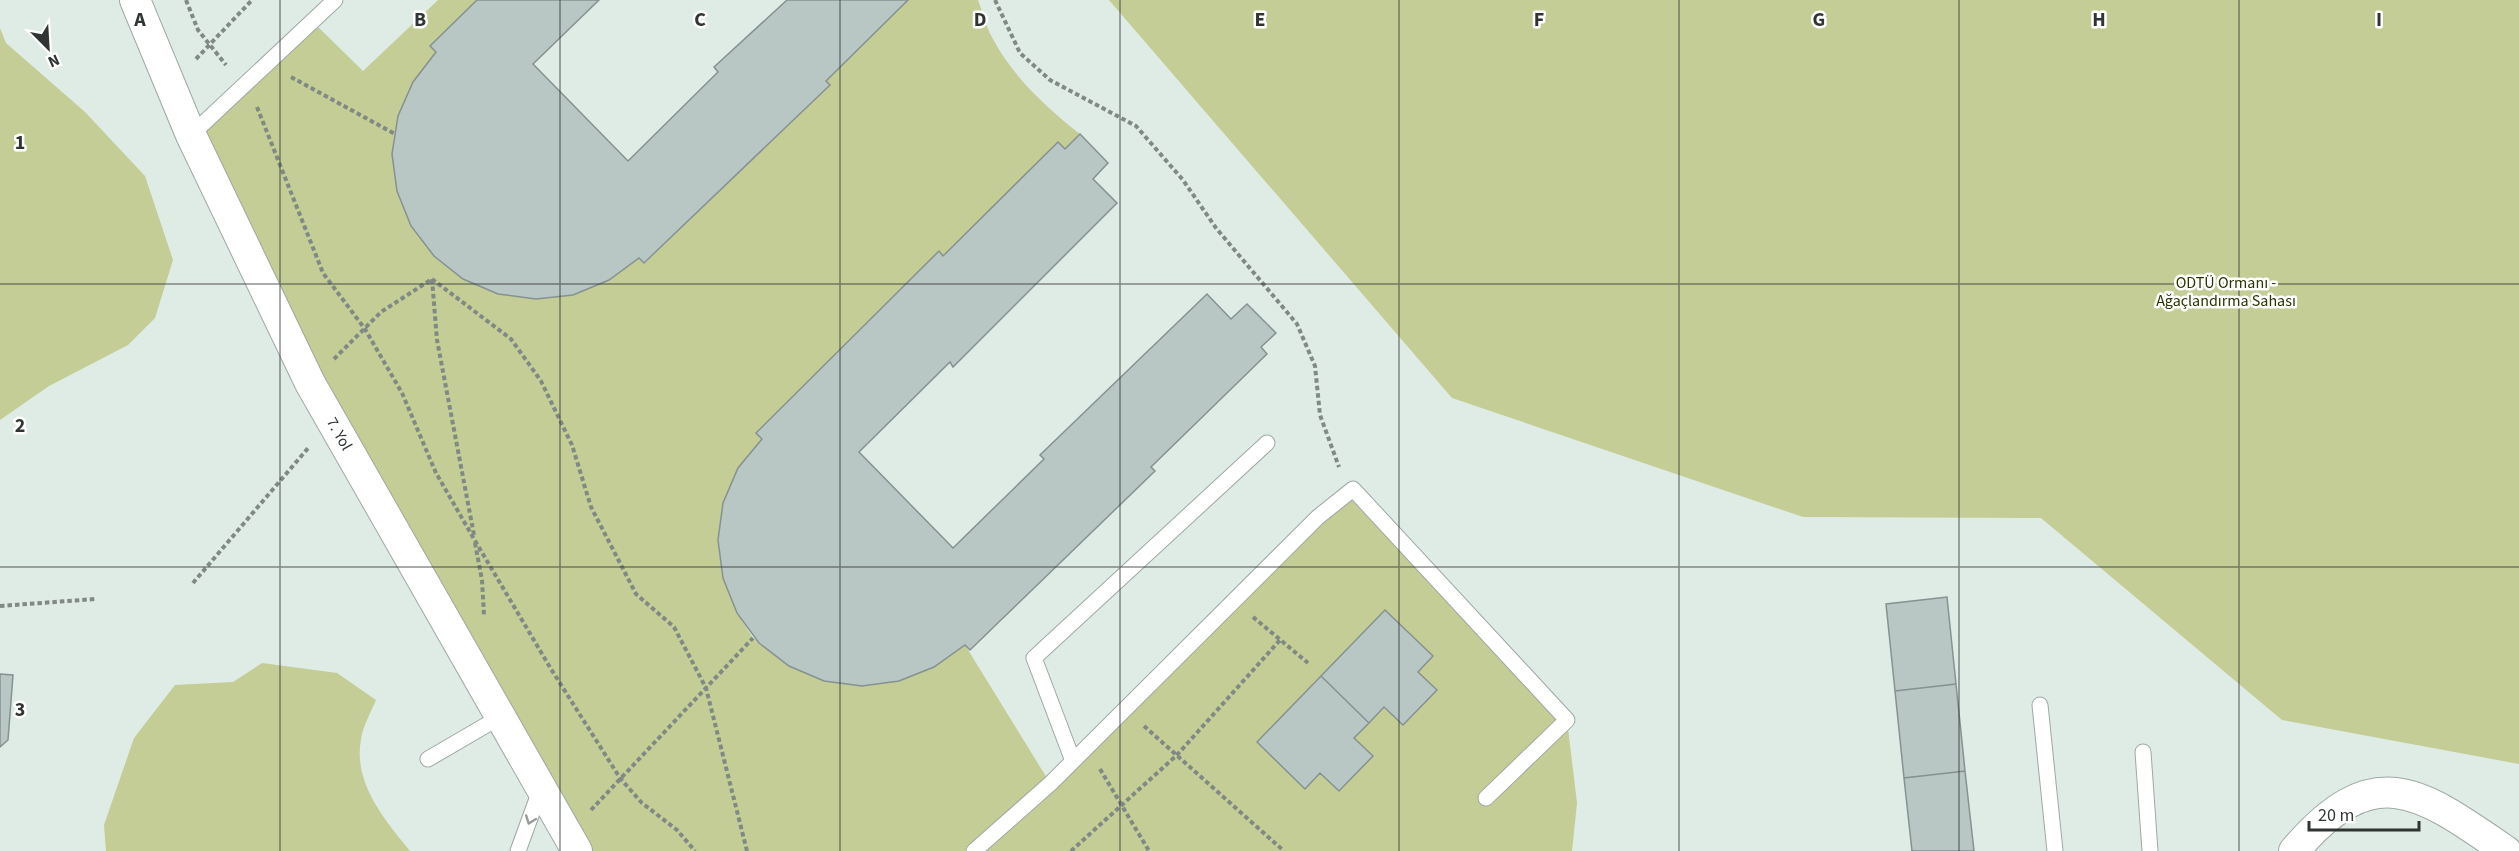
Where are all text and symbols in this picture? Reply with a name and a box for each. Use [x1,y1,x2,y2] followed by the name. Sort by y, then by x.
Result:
[133,6,146,34] text: A
[414,6,426,34] text: B
[694,6,706,34] text: C
[974,6,986,34] text: D
[1255,6,1265,34] text: E
[1534,6,1544,34] text: F
[1813,6,1825,34] text: G
[2092,6,2106,34] text: H
[2376,6,2382,34] text: I
[18,18,78,78] north arrow
[44,49,63,73] text: N
[15,129,25,157] text: 1
[2156,272,2296,312] park label: ODTÜ Ormanı - Ağaçlandırma Sahası
[15,412,25,440] text: 2
[321,413,357,455] street label: 7. Yol
[15,696,25,724] text: 3
[2309,794,2418,832] scale bar
[2318,803,2354,828] text: 20 m
[524,814,537,824] one-way arrow

